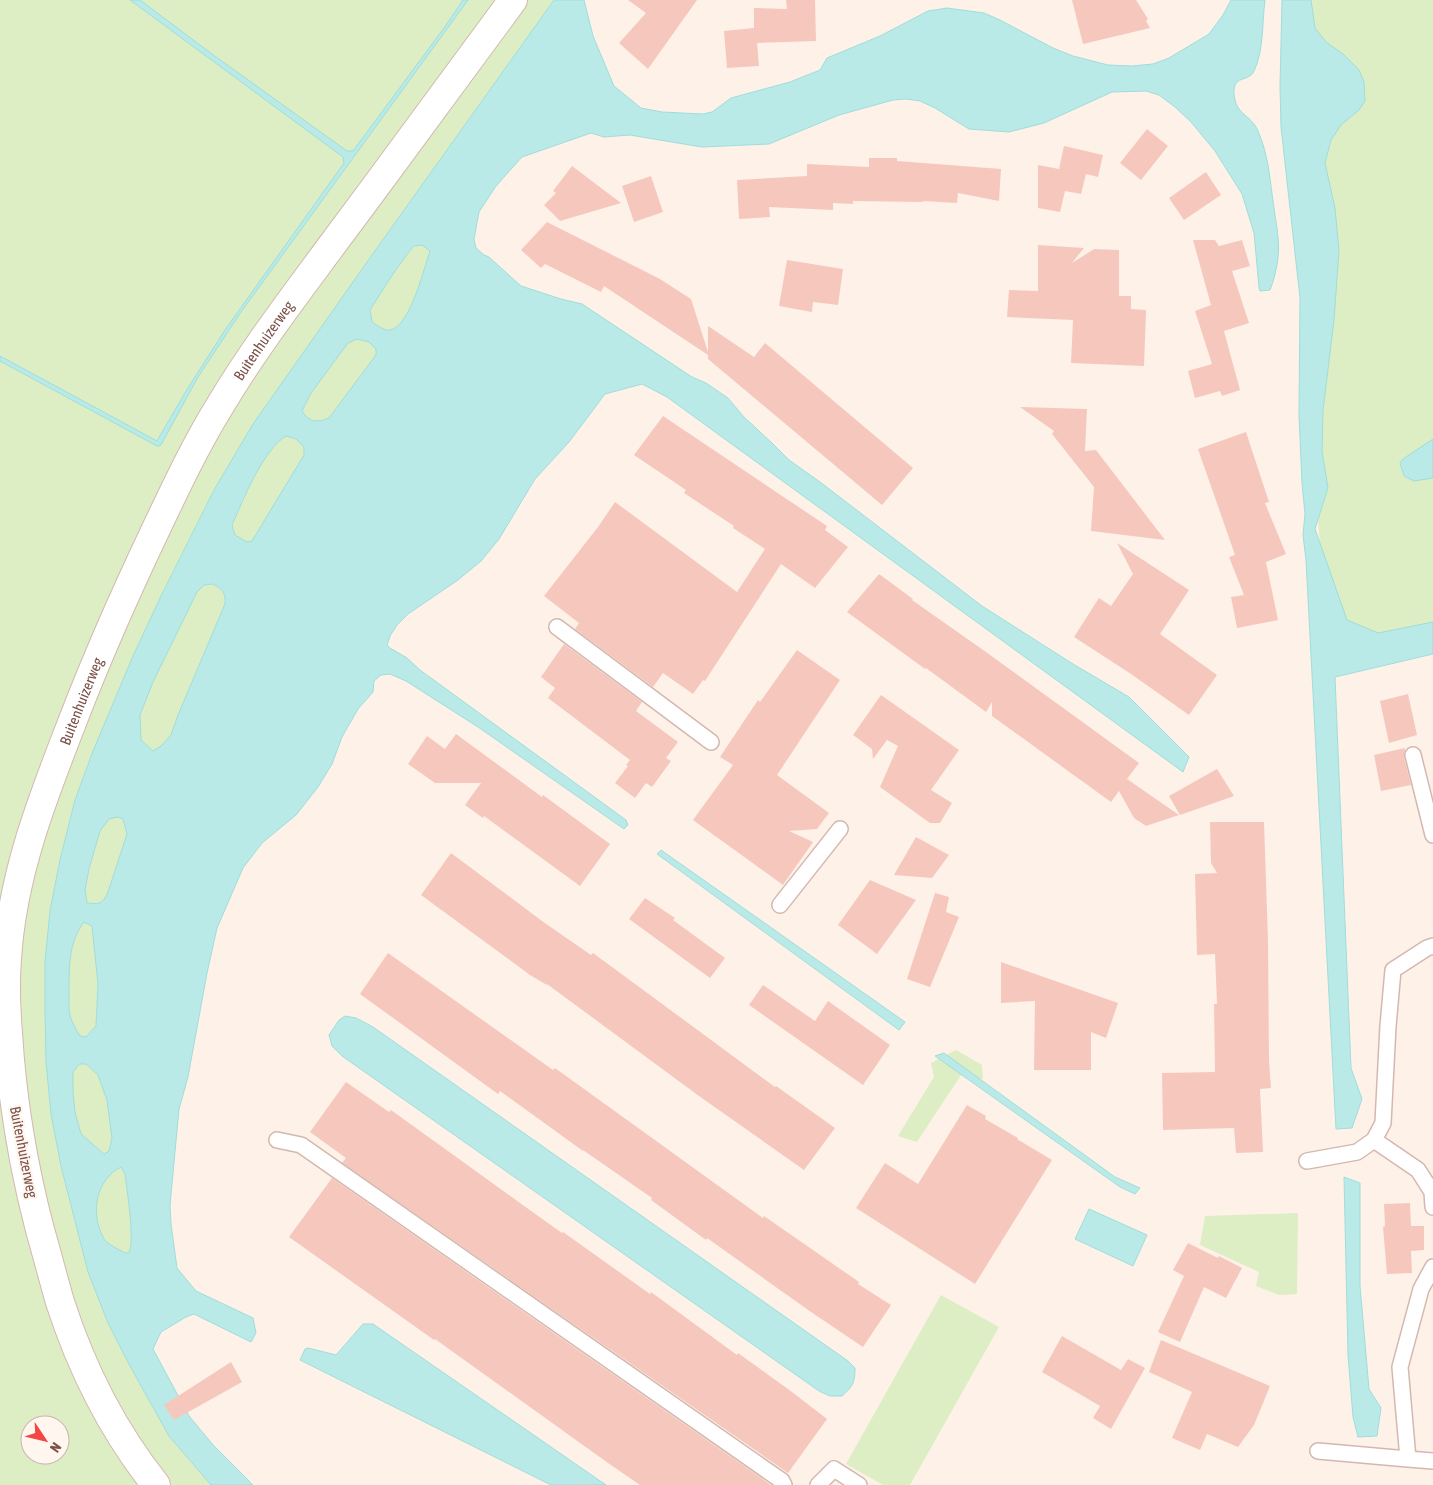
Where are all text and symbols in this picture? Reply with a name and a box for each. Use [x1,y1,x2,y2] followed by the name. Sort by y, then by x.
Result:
[230,297,297,383] street label: Buitenhuizerweg
[56,654,106,747] street label: Buitenhuizerweg
[7,1105,41,1200] street label: Buitenhuizerweg
[20,1415,70,1465] north arrow
[47,1439,65,1455] text: N

